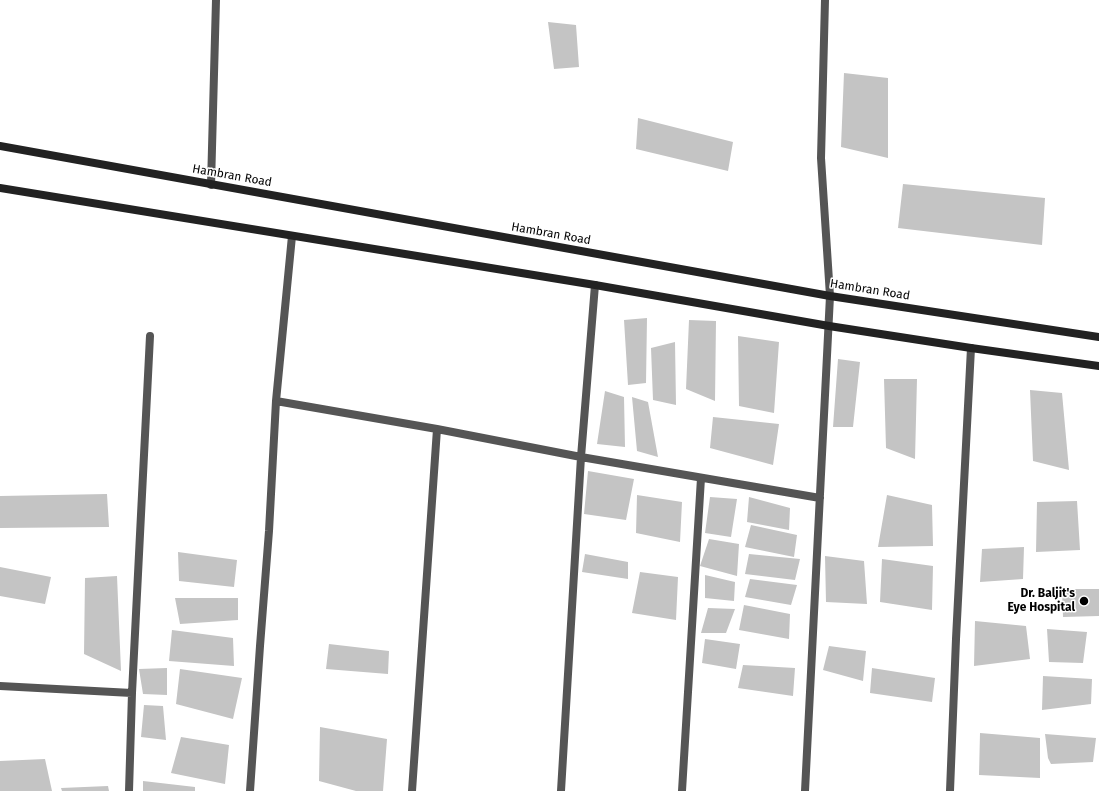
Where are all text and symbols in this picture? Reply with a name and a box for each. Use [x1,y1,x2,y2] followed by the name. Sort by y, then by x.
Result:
[191,162,273,190] street label: Hambran Road
[510,220,592,248] street label: Hambran Road
[829,277,911,303] street label: Hambran Road
[1007,587,1075,615] place label: Dr. Baljit's Eye Hospital
[1078,595,1090,607] marker: Dr. Baljit's Eye Hospital

